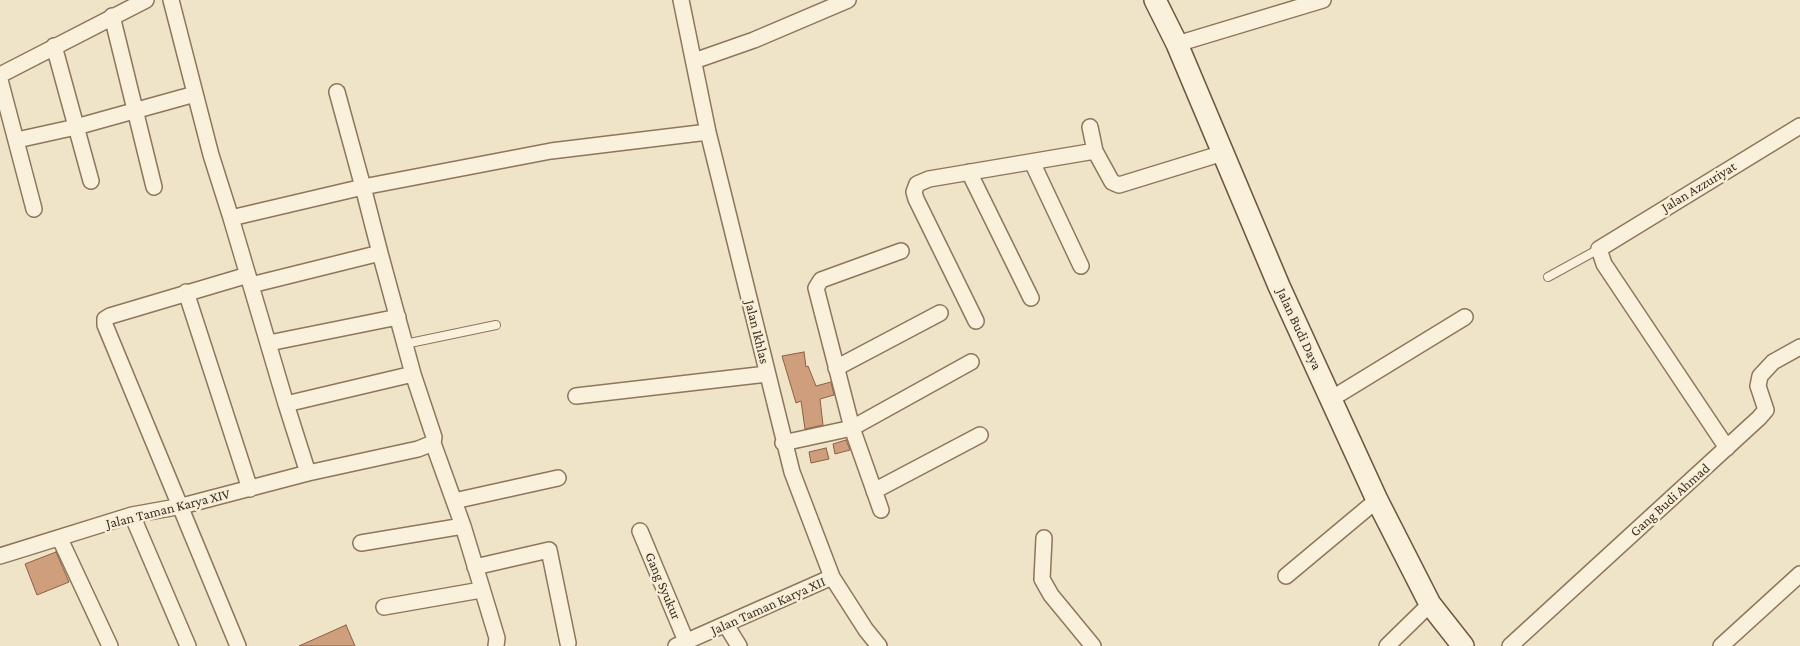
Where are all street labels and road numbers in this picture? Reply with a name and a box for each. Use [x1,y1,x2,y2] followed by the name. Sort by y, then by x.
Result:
[1659,158,1739,216] street label: Jalan Azzuriyat
[1273,285,1325,373] street label: Jalan Budi Daya
[741,298,773,366] street label: Jalan Ikhlas
[1627,460,1713,540] street label: Gang Budi Ahmad
[104,485,232,533] street label: Jalan Taman Karya XIV
[641,550,685,622] street label: Gang Syukur
[708,573,828,639] street label: Jalan Taman Karya XII

